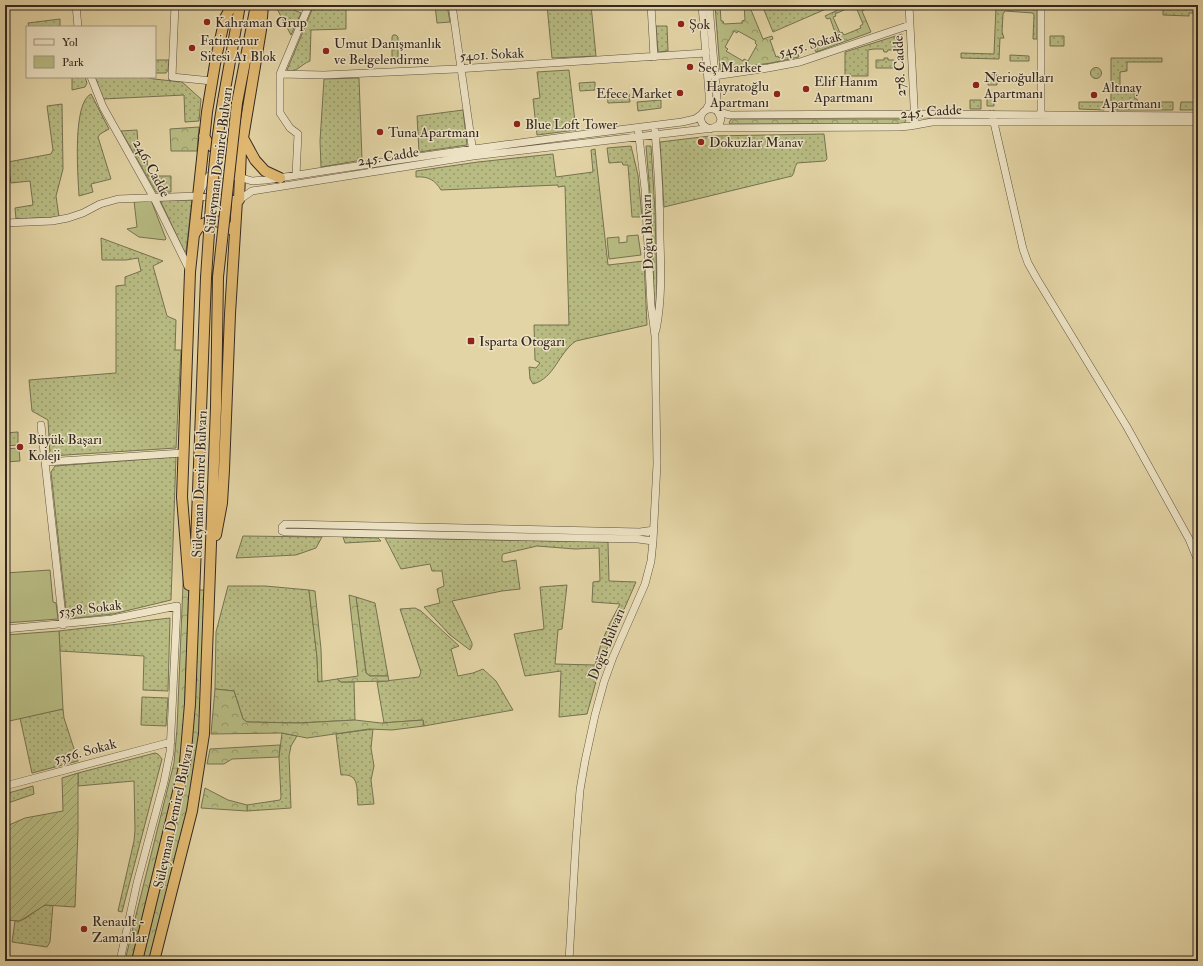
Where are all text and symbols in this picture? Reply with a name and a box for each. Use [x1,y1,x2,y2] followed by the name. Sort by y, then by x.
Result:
[215,14,307,32] place label: Kahraman Grup
[689,16,710,33] place label: Şok
[202,17,212,27] marker: Kahraman Grup
[676,19,686,29] marker: Şok
[26,26,156,78] legend
[777,27,844,62] street label: 5455. Sokak
[200,32,276,65] place label: Fatimenur Sitesi A1 Blok
[62,35,78,50] text: Yol
[333,35,442,68] place label: Umut Danışmanlık ve Belgelendirme
[889,35,910,97] street label: 278. Cadde
[187,43,197,53] marker: Fatimenur Sitesi A1 Blok
[459,44,525,65] street label: 5401. Sokak
[321,46,331,56] marker: Umut Danışmanlık ve Belgelendirme
[62,55,84,70] text: Park
[698,59,762,76] place label: Seç Market
[685,62,695,72] marker: Seç Market
[983,69,1054,103] place label: Nerioğulları Apartmanı
[813,73,878,107] place label: Elif Hanım Apartmanı
[706,78,769,112] place label: Hayratoğlu Apartmanı
[1101,79,1161,113] place label: Altınay Apartmanı
[971,80,981,90] marker: Nerioğulları Apartmanı
[801,84,811,94] marker: Elif Hanım Apartmanı
[596,85,672,102] place label: Efece Market
[201,86,237,234] street label: Süleyman Demirel Bulvarı
[675,88,685,98] marker: Efece Market
[772,89,782,99] marker: Hayratoğlu Apartmanı
[1089,90,1099,100] marker: Altınay Apartmanı
[900,101,963,122] street label: 245. Cadde
[525,116,618,133] place label: Blue Loft Tower
[512,119,522,129] marker: Blue Loft Tower
[388,124,479,142] place label: Tuna Apartmanı
[375,127,385,137] marker: Tuna Apartmanı
[709,134,804,151] place label: Dokuzlar Manav
[129,136,174,200] street label: 246. Cadde
[696,137,706,147] marker: Dokuzlar Manav
[356,143,420,170] street label: 245. Cadde
[638,194,657,270] street label: Doğu Bulvarı
[479,333,565,351] place label: Isparta Otogarı
[466,336,476,346] marker: Isparta Otogarı
[188,410,212,558] street label: Süleyman Demirel Bulvarı
[28,431,102,464] place label: Büyük Başarı Koleji
[15,442,25,452] marker: Büyük Başarı Koleji
[58,596,123,621] street label: 5358. Sokak
[584,606,629,683] street label: Doğu Bulvarı
[52,735,118,768] street label: 5356. Sokak
[150,742,198,890] street label: Süleyman Demirel Bulvarı
[92,913,147,946] place label: Renault - Zamanlar
[79,924,89,934] marker: Renault - Zamanlar

